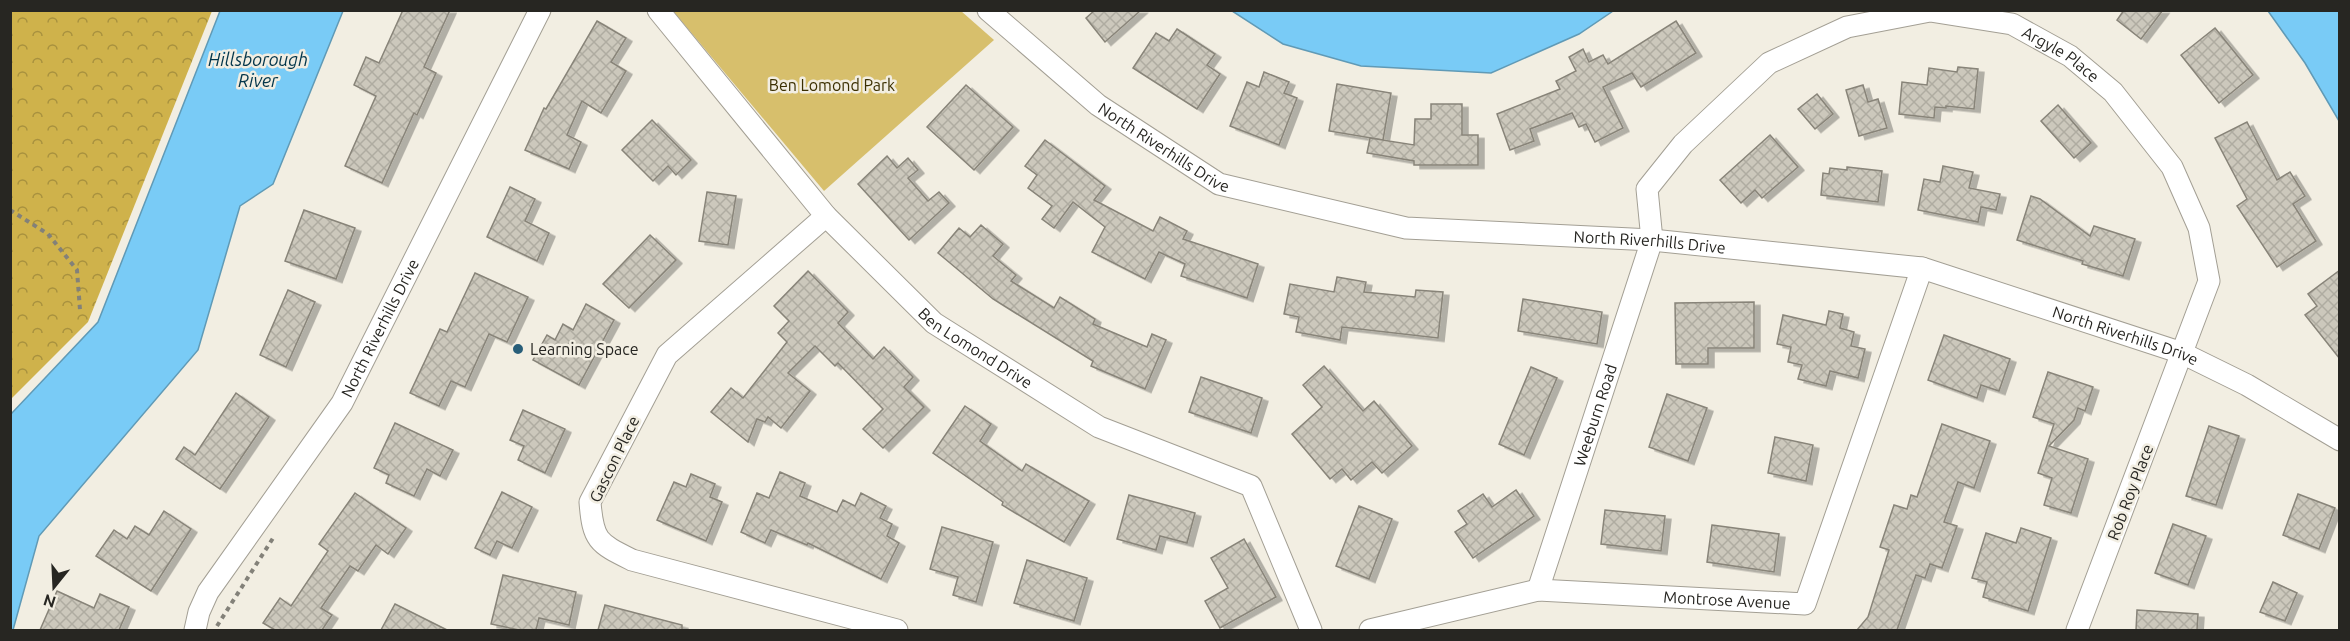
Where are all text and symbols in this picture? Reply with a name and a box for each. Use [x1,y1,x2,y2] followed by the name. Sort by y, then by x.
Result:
[2019,23,2103,86] street label: Argyle Place
[208,49,308,90] water label: Hillsborough River
[769,76,895,94] park label: Ben Lomond Park
[1095,99,1231,195] street label: North Riverhills Drive
[1573,227,1727,257] street label: North Riverhills Drive
[337,256,422,400] street label: North Riverhills Drive
[2050,302,2201,369] street label: North Riverhills Drive
[915,304,1036,392] street label: Ben Lomond Drive
[530,340,638,358] place label: Learning Space
[511,342,525,356] marker: Learning Space
[1570,362,1620,469] street label: Weeburn Road
[585,413,643,505] street label: Gascon Place
[2103,442,2157,542] street label: Rob Roy Place
[24,557,84,617] north arrow
[1663,588,1791,612] street label: Montrose Avenue
[41,591,58,612] text: N

